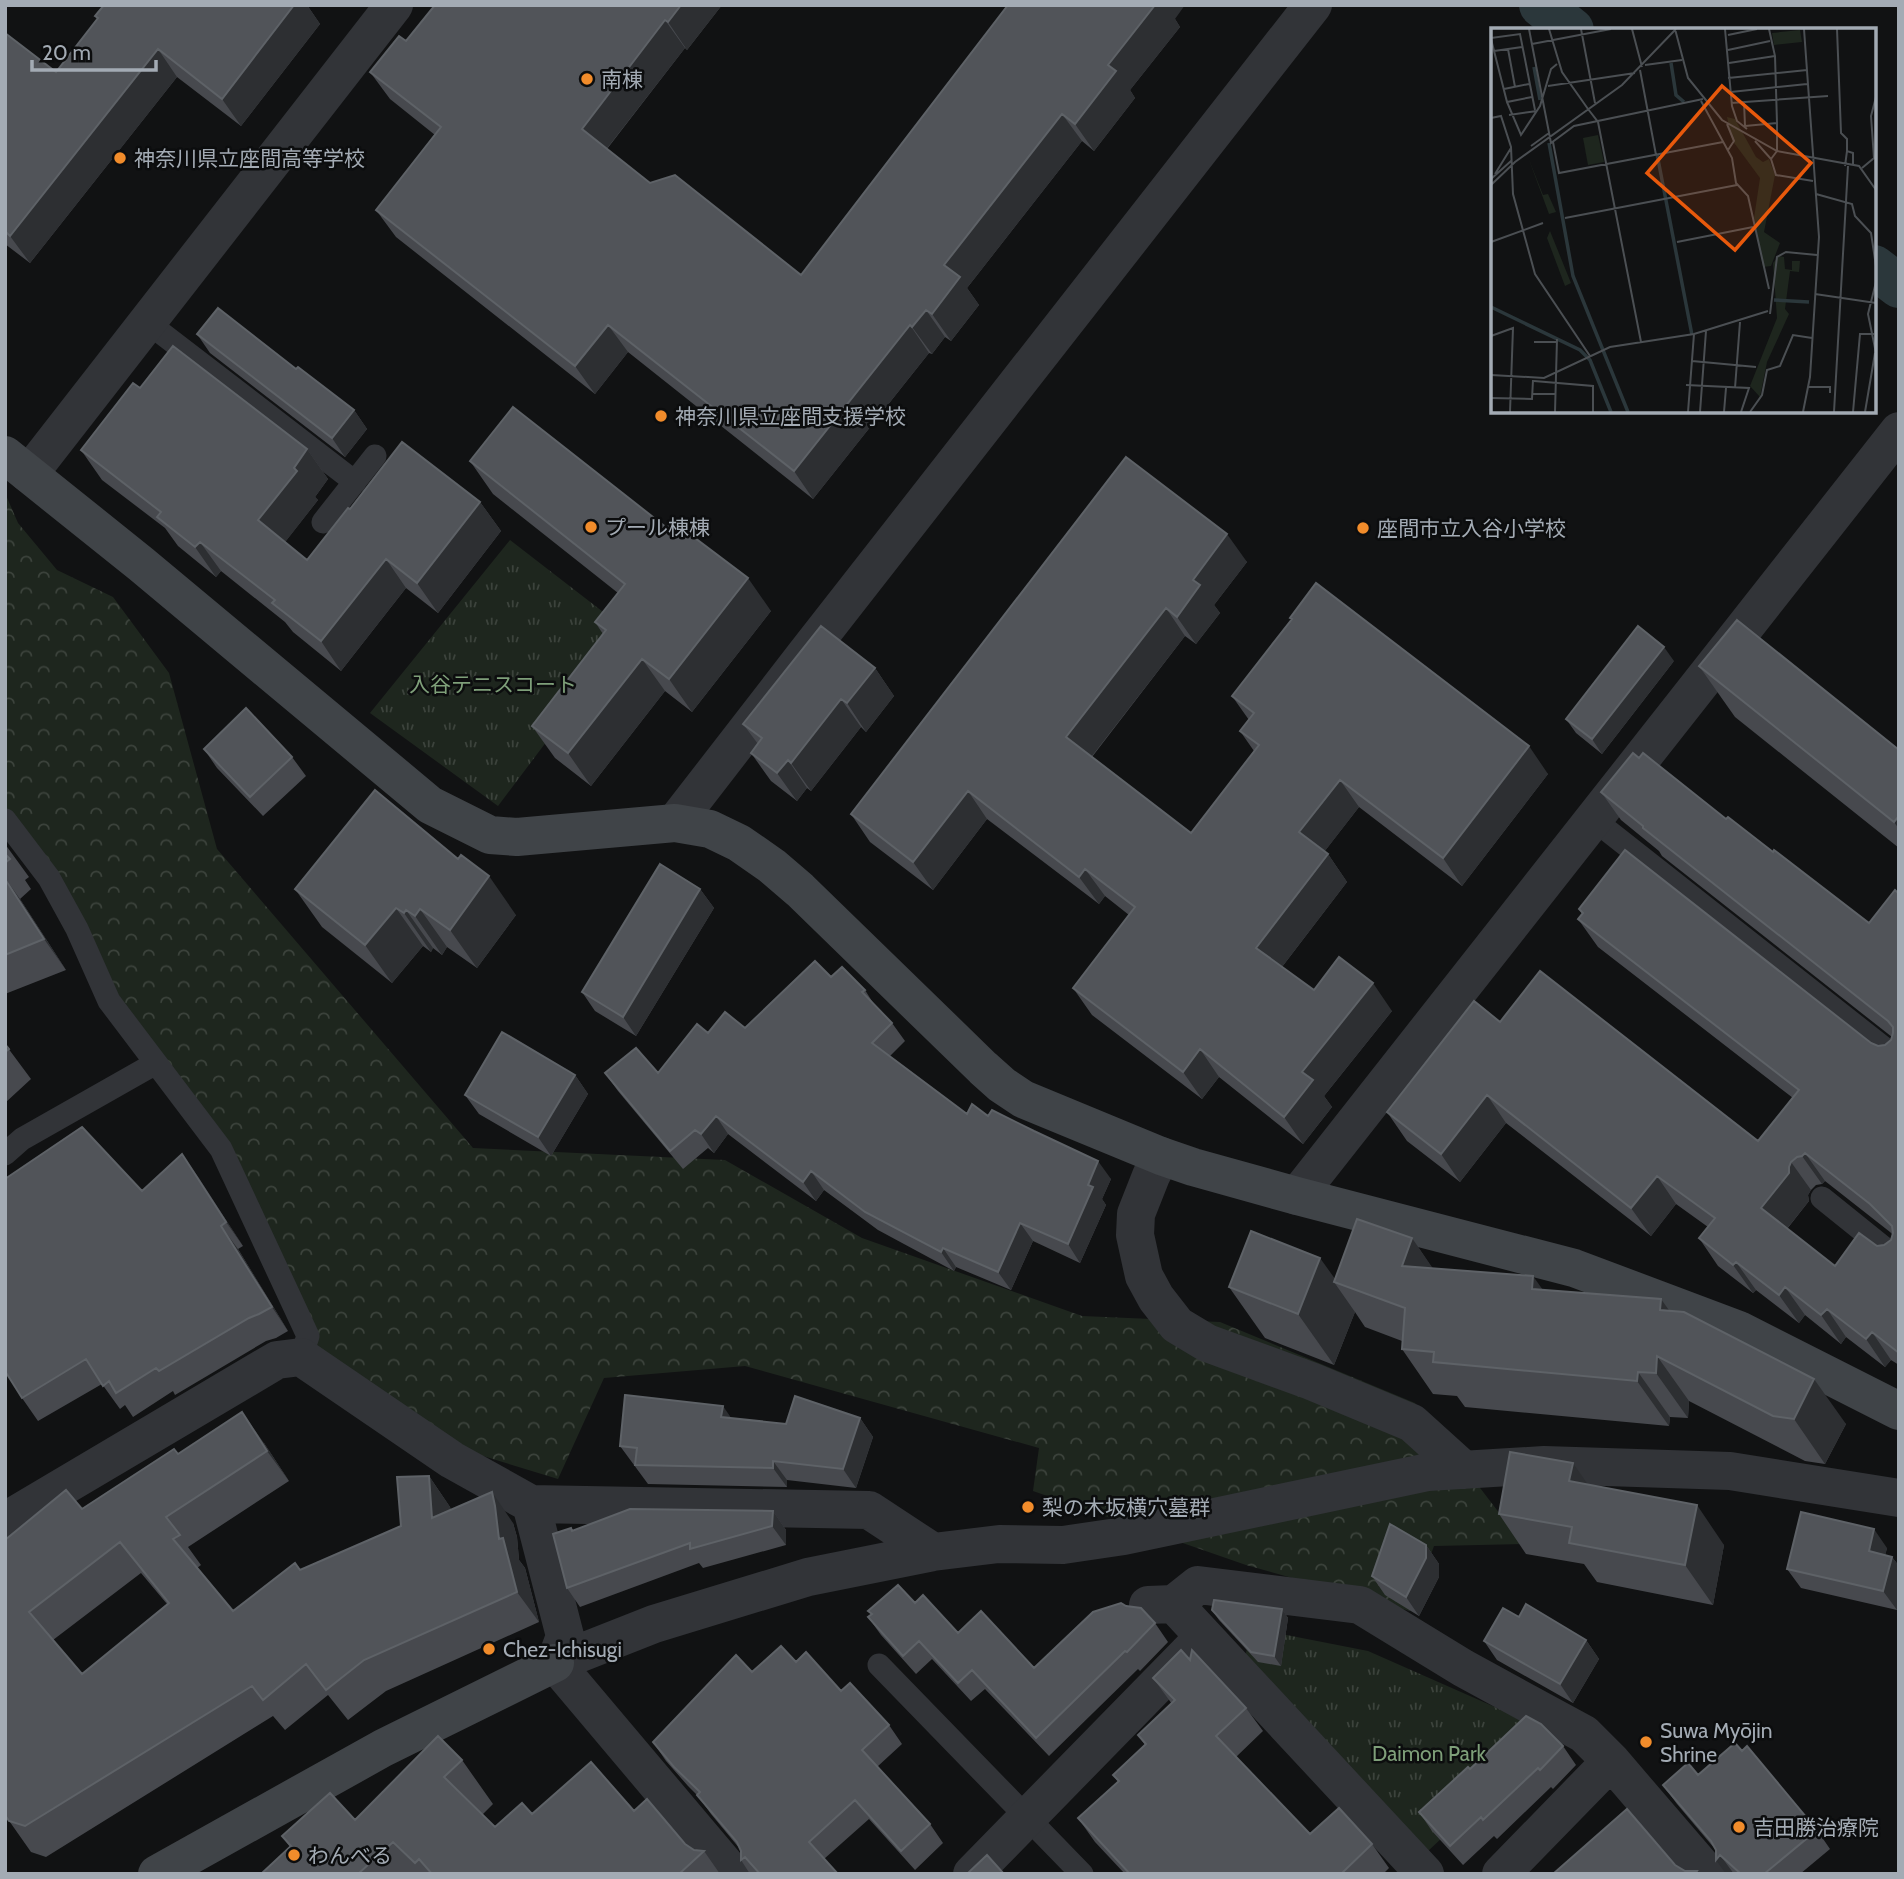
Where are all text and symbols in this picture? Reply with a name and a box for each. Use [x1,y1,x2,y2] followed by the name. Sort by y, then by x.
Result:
[32,28,156,72] scale bar
[1491,28,1876,413] inset map
[42,40,91,65] text: 20 m
[601,67,643,92] place label: 南棟
[579,71,595,87] marker: 南棟
[134,146,365,171] place label: 神奈川県立座間高等学校
[112,150,128,166] marker: 神奈川県立座間高等学校
[675,404,906,429] place label: 神奈川県立座間支援学校
[653,408,669,424] marker: 神奈川県立座間支援学校
[605,515,710,540] place label: プール棟棟
[1377,516,1566,541] place label: 座間市立入谷小学校
[583,519,599,535] marker: プール棟棟
[1355,520,1371,536] marker: 座間市立入谷小学校
[409,672,577,697] park label: 入谷テニスコート
[1042,1495,1210,1520] place label: 梨の木坂横穴墓群
[1020,1499,1036,1515] marker: 梨の木坂横穴墓群
[503,1637,622,1662] place label: Chez-Ichisugi
[481,1641,497,1657] marker: Chez-Ichisugi
[1660,1718,1772,1767] place label: Suwa Myōjin Shrine
[1638,1734,1654,1750] marker: Suwa Myōjin Shrine
[1372,1741,1487,1766] park label: Daimon Park
[1753,1815,1879,1840] place label: 吉田勝治療院
[1731,1819,1747,1835] marker: 吉田勝治療院
[308,1843,392,1868] place label: わんべる
[286,1847,302,1863] marker: わんべる

